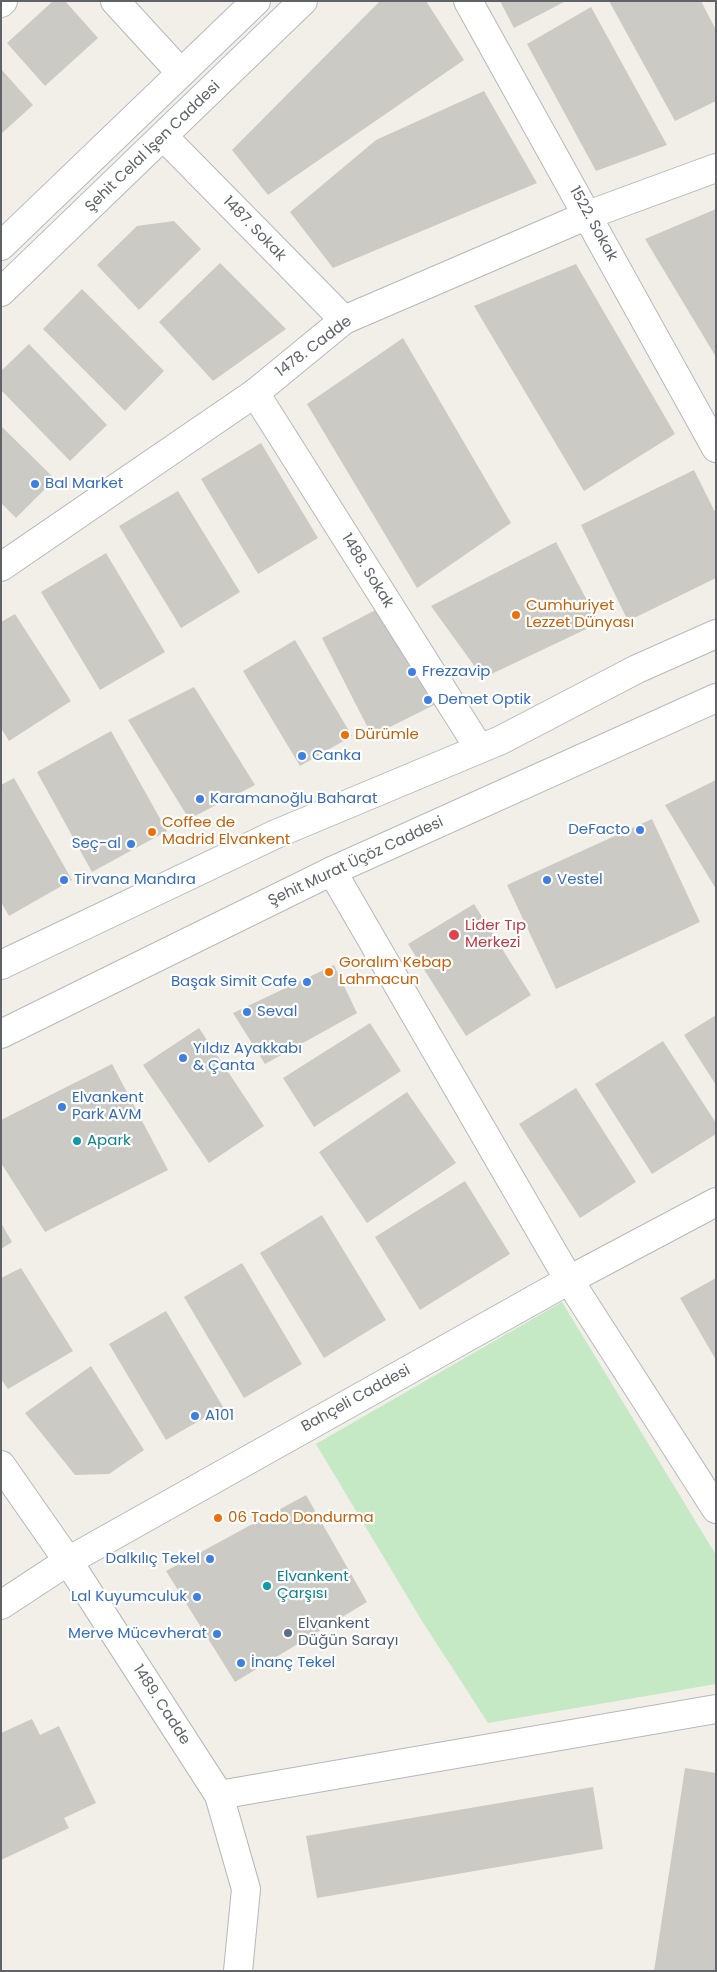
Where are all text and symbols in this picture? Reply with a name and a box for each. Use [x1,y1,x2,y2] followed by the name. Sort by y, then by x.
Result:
[82,78,224,216] street label: Şehit Celal İşen Caddesi
[565,184,621,264] street label: 1522. Sokak
[219,193,289,265] street label: 1487. Sokak
[273,313,355,381] street label: 1478. Cadde
[45,475,123,493] place label: Bal Market
[29,478,41,490] marker: Bal Market
[337,530,397,612] street label: 1488. Sokak
[526,597,634,632] place label: Cumhuriyet Lezzet Dünyası
[510,609,522,621] marker: Cumhuriyet Lezzet Dünyası
[422,663,490,681] place label: Frezzavip
[406,666,418,678] marker: Frezzavip
[438,691,531,709] place label: Demet Optik
[422,694,434,706] marker: Demet Optik
[355,726,419,744] place label: Dürümle
[339,729,351,741] marker: Dürümle
[312,747,361,765] place label: Canka
[296,750,308,762] marker: Canka
[210,790,377,808] place label: Karamanoğlu Baharat
[194,793,206,805] marker: Karamanoğlu Baharat
[266,813,446,911] street label: Şehit Murat Üçöz Caddesi
[162,814,290,849] place label: Coffee de Madrid Elvankent
[568,821,630,839] place label: DeFacto
[634,824,646,836] marker: DeFacto
[146,826,158,838] marker: Coffee de Madrid Elvankent
[72,835,121,853] place label: Seç-al
[125,838,137,850] marker: Seç-al
[74,871,196,889] place label: Tirvana Mandıra
[557,871,603,889] place label: Vestel
[58,874,70,886] marker: Tirvana Mandıra
[541,874,553,886] marker: Vestel
[465,917,526,952] place label: Lider Tıp Merkezi
[447,928,461,942] marker: Lider Tıp Merkezi
[339,954,452,989] place label: Goralım Kebap Lahmacun
[323,966,335,978] marker: Goralım Kebap Lahmacun
[171,973,297,991] place label: Başak Simit Cafe
[301,976,313,988] marker: Başak Simit Cafe
[257,1003,297,1021] place label: Seval
[241,1006,253,1018] marker: Seval
[193,1040,302,1075] place label: Yıldız Ayakkabı & Çanta
[177,1052,189,1064] marker: Yıldız Ayakkabı & Çanta
[72,1089,144,1124] place label: Elvankent Park AVM
[56,1101,68,1113] marker: Elvankent Park AVM
[87,1132,131,1150] place label: Apark
[71,1135,83,1147] marker: Apark
[298,1362,414,1436] street label: Bahçeli Caddesi
[205,1407,234,1425] place label: A101
[189,1410,201,1422] marker: A101
[228,1509,374,1527] place label: 06 Tado Dondurma
[212,1512,224,1524] marker: 06 Tado Dondurma
[106,1550,200,1568] place label: Dalkılıç Tekel
[204,1553,216,1565] marker: Dalkılıç Tekel
[277,1568,349,1603] place label: Elvankent Çarşısı
[261,1580,273,1592] marker: Elvankent Çarşısı
[71,1588,187,1606] place label: Lal Kuyumculuk
[191,1591,203,1603] marker: Lal Kuyumculuk
[298,1615,398,1650] place label: Elvankent Düğün Sarayı
[68,1625,207,1643] place label: Merve Mücevherat
[282,1627,294,1639] marker: Elvankent Düğün Sarayı
[211,1628,223,1640] marker: Merve Mücevherat
[251,1654,335,1672] place label: İnanç Tekel
[235,1657,247,1669] marker: İnanç Tekel
[129,1662,193,1748] street label: 1489. Cadde

